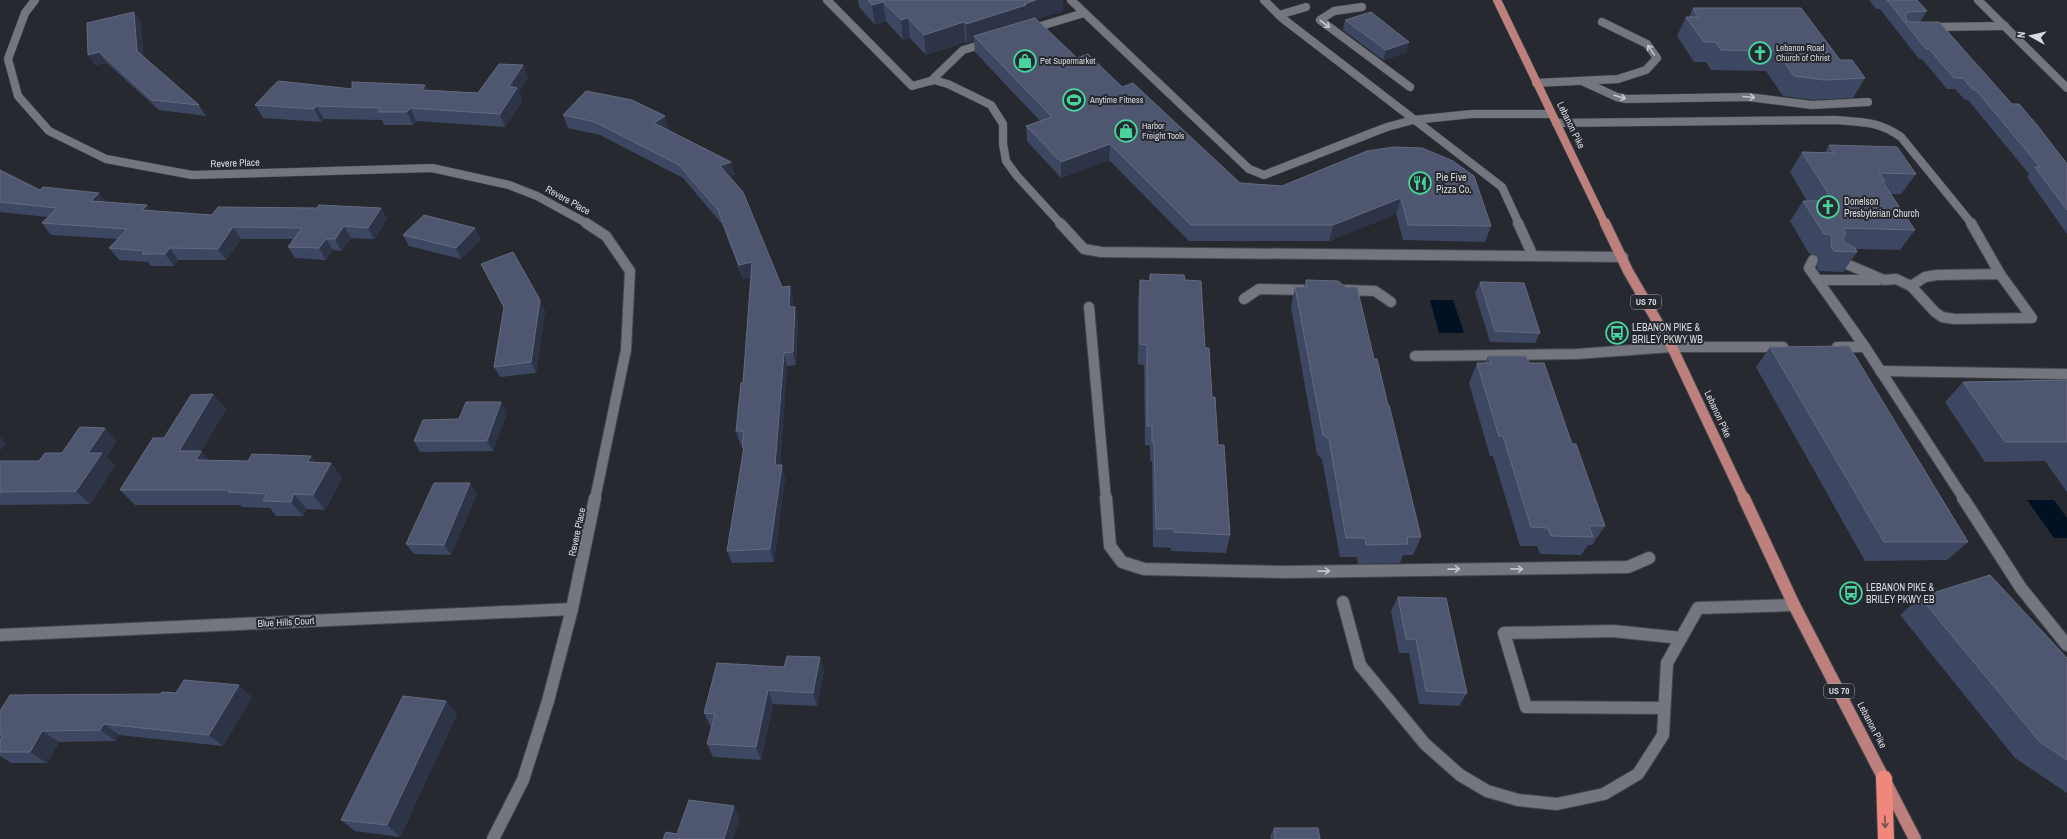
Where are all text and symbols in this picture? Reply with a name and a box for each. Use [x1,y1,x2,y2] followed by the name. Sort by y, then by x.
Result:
[2011,16,2051,56] north arrow
[1320,20,1331,28] one-way arrow
[2014,30,2028,39] text: N
[1747,40,1773,66] church icon: Lebanon Road Church of Christ
[1776,42,1830,64] place label: Lebanon Road Church of Christ
[1647,44,1655,56] one-way arrow
[1012,48,1038,74] shop icon: Pet Supermarket
[1040,55,1095,67] place label: Pet Supermarket
[1061,87,1087,113] sports icon: Anytime Fitness
[1089,94,1144,106] place label: Anytime Fitness
[1613,94,1626,101] one-way arrow
[1742,94,1755,101] one-way arrow
[1554,99,1588,151] street label: Lebanon Pike
[1113,118,1139,144] shop icon: Harbor Freight Tools
[1142,120,1185,142] place label: Harbor Freight Tools
[210,156,260,170] street label: Revere Place
[1407,170,1433,196] restaurant icon: Pie Five Pizza Co.
[1436,171,1472,196] place label: Pie Five Pizza Co.
[543,182,593,218] street label: Revere Place
[1815,194,1841,220] church icon: Donelson Presbyterian Church
[1844,195,1919,220] place label: Donelson Presbyterian Church
[1631,295,1661,309] road number: US 70
[1604,320,1630,346] bus stop icon: LEBANON PIKE & BRILEY PKWY WB
[1632,321,1703,346] place label: LEBANON PIKE & BRILEY PKWY WB
[1701,388,1735,440] street label: Lebanon Pike
[566,506,589,557] street label: Revere Place
[1447,565,1460,573] one-way arrow
[1510,566,1523,573] one-way arrow
[1317,567,1330,575] one-way arrow
[1838,580,1864,606] bus stop icon: LEBANON PIKE & BRILEY PKWY EB
[1866,581,1935,606] place label: LEBANON PIKE & BRILEY PKWY EB
[257,614,315,630] street label: Blue Hills Court
[1824,684,1854,698] road number: US 70
[1854,700,1890,751] street label: Lebanon Pike
[1882,815,1889,828] one-way arrow

